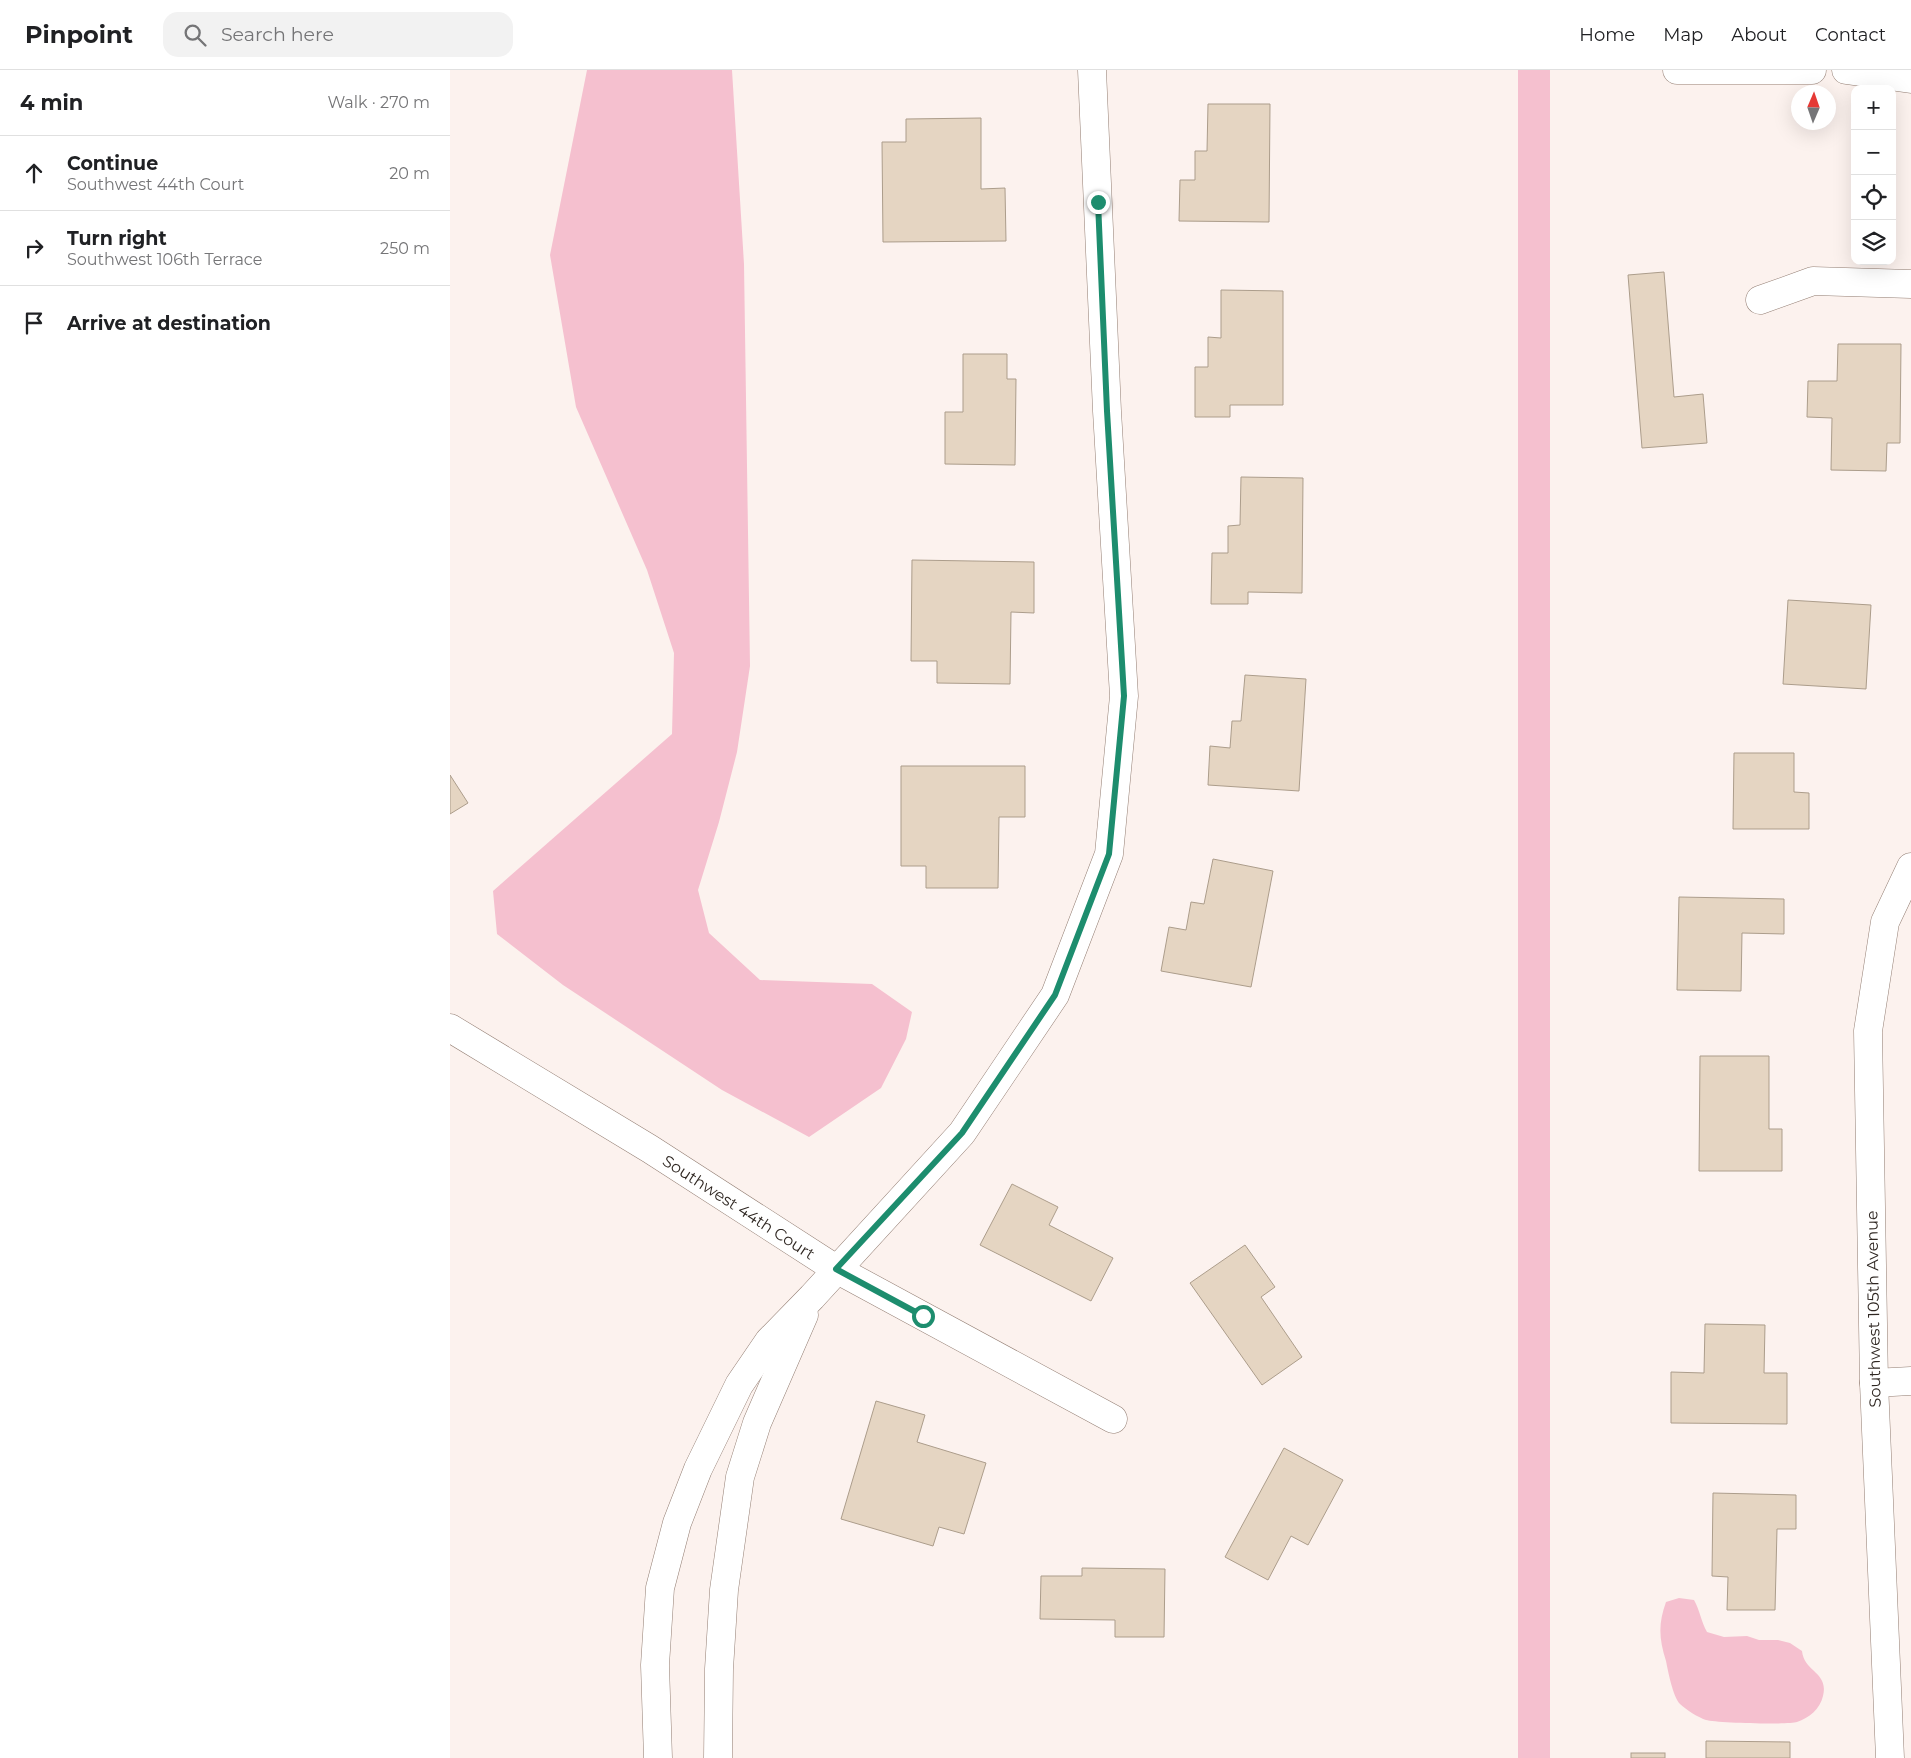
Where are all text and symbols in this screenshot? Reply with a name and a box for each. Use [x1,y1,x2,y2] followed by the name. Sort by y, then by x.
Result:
[163,12,513,57] search box
[25,20,133,49] text: Pinpoint
[181,21,209,49] icon: search
[221,23,334,46] text: Search here
[1579,24,1635,46] text: Home
[1663,24,1703,46] text: Map
[1731,24,1787,46] text: About
[1815,24,1886,46] text: Contact
[1791,85,1836,130] north arrow
[1851,85,1896,265] map controls
[1851,85,1896,130] button: +
[20,90,83,115] text: 4 min
[327,93,430,112] text: Walk · 270 m
[1851,130,1896,175] button: −
[67,152,158,175] text: Continue
[20,159,48,187] icon: ahead
[389,164,430,183] text: 20 m
[67,175,244,194] text: Southwest 44th Court
[1851,175,1896,220] button: locate
[1087,191,1110,214] route end
[1851,220,1896,265] button: layers
[67,227,167,250] text: Turn right
[20,234,48,262] icon: right
[380,239,430,258] text: 250 m
[67,250,262,269] text: Southwest 106th Terrace
[20,309,48,337] icon: arrive
[67,312,271,335] text: Arrive at destination
[659,1151,819,1264] street label: Southwest 44th Court
[1862,1210,1885,1408] street label: Southwest 105th Avenue
[912,1305,935,1328] route start

